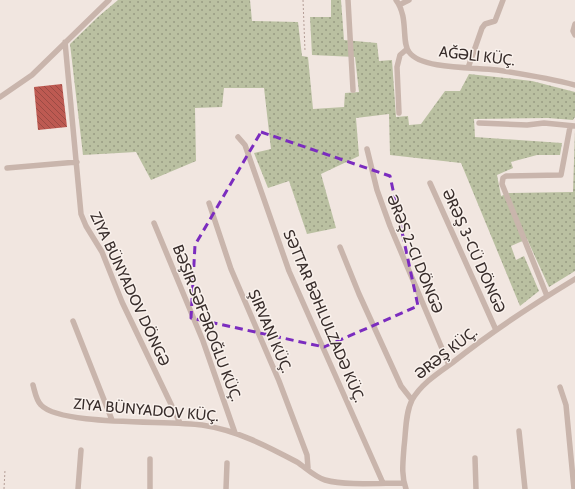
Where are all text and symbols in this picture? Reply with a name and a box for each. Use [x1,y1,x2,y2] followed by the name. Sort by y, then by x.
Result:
[438,41,516,70] street label: AĞƏLI KÜÇ.
[439,186,509,316] street label: ƏRƏŞ 3-CÜ DÖNGƏ
[383,192,447,316] street label: ƏRƏŞ 2-CI DÖNGƏ
[86,209,174,369] street label: ZIYA BÜNYADOV DÖNGƏ
[279,227,369,405] street label: SƏTTAR BƏHLULZADƏ KÜÇ.
[169,242,246,404] street label: BƏŞIR SƏFƏROĞLU KÜÇ.
[244,287,296,375] street label: ŞIRVANI KÜÇ.
[411,323,481,383] street label: ƏRƏŞ KÜÇ.
[73,395,219,425] street label: ZIYA BÜNYADOV KÜÇ.

